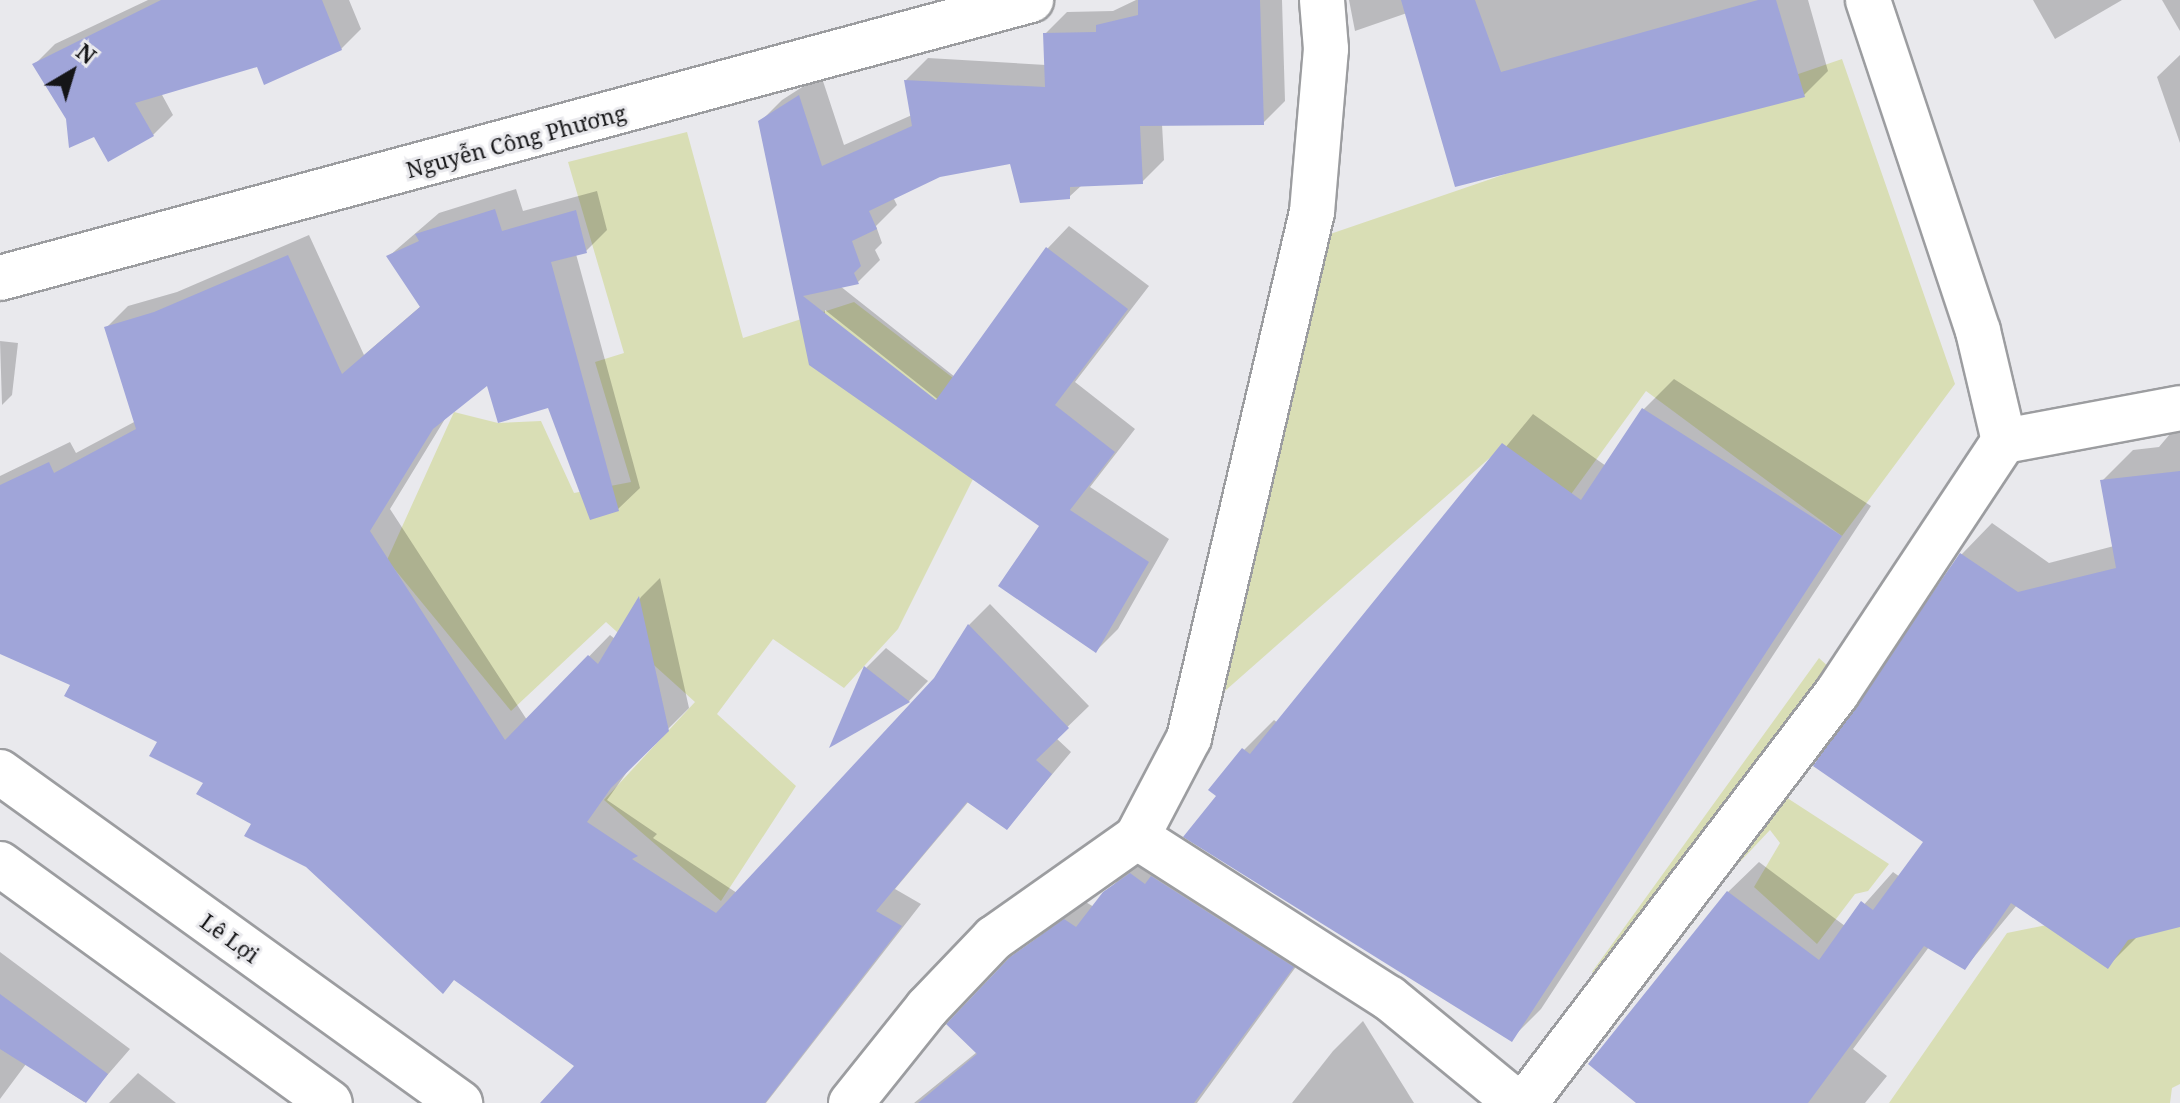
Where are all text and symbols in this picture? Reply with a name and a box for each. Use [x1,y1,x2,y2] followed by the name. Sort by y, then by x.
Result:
[32,32,112,112] north arrow
[71,36,103,70] text: N
[403,99,629,183] street label: Nguyễn Công Phương
[196,908,264,968] street label: Lê Lợi

